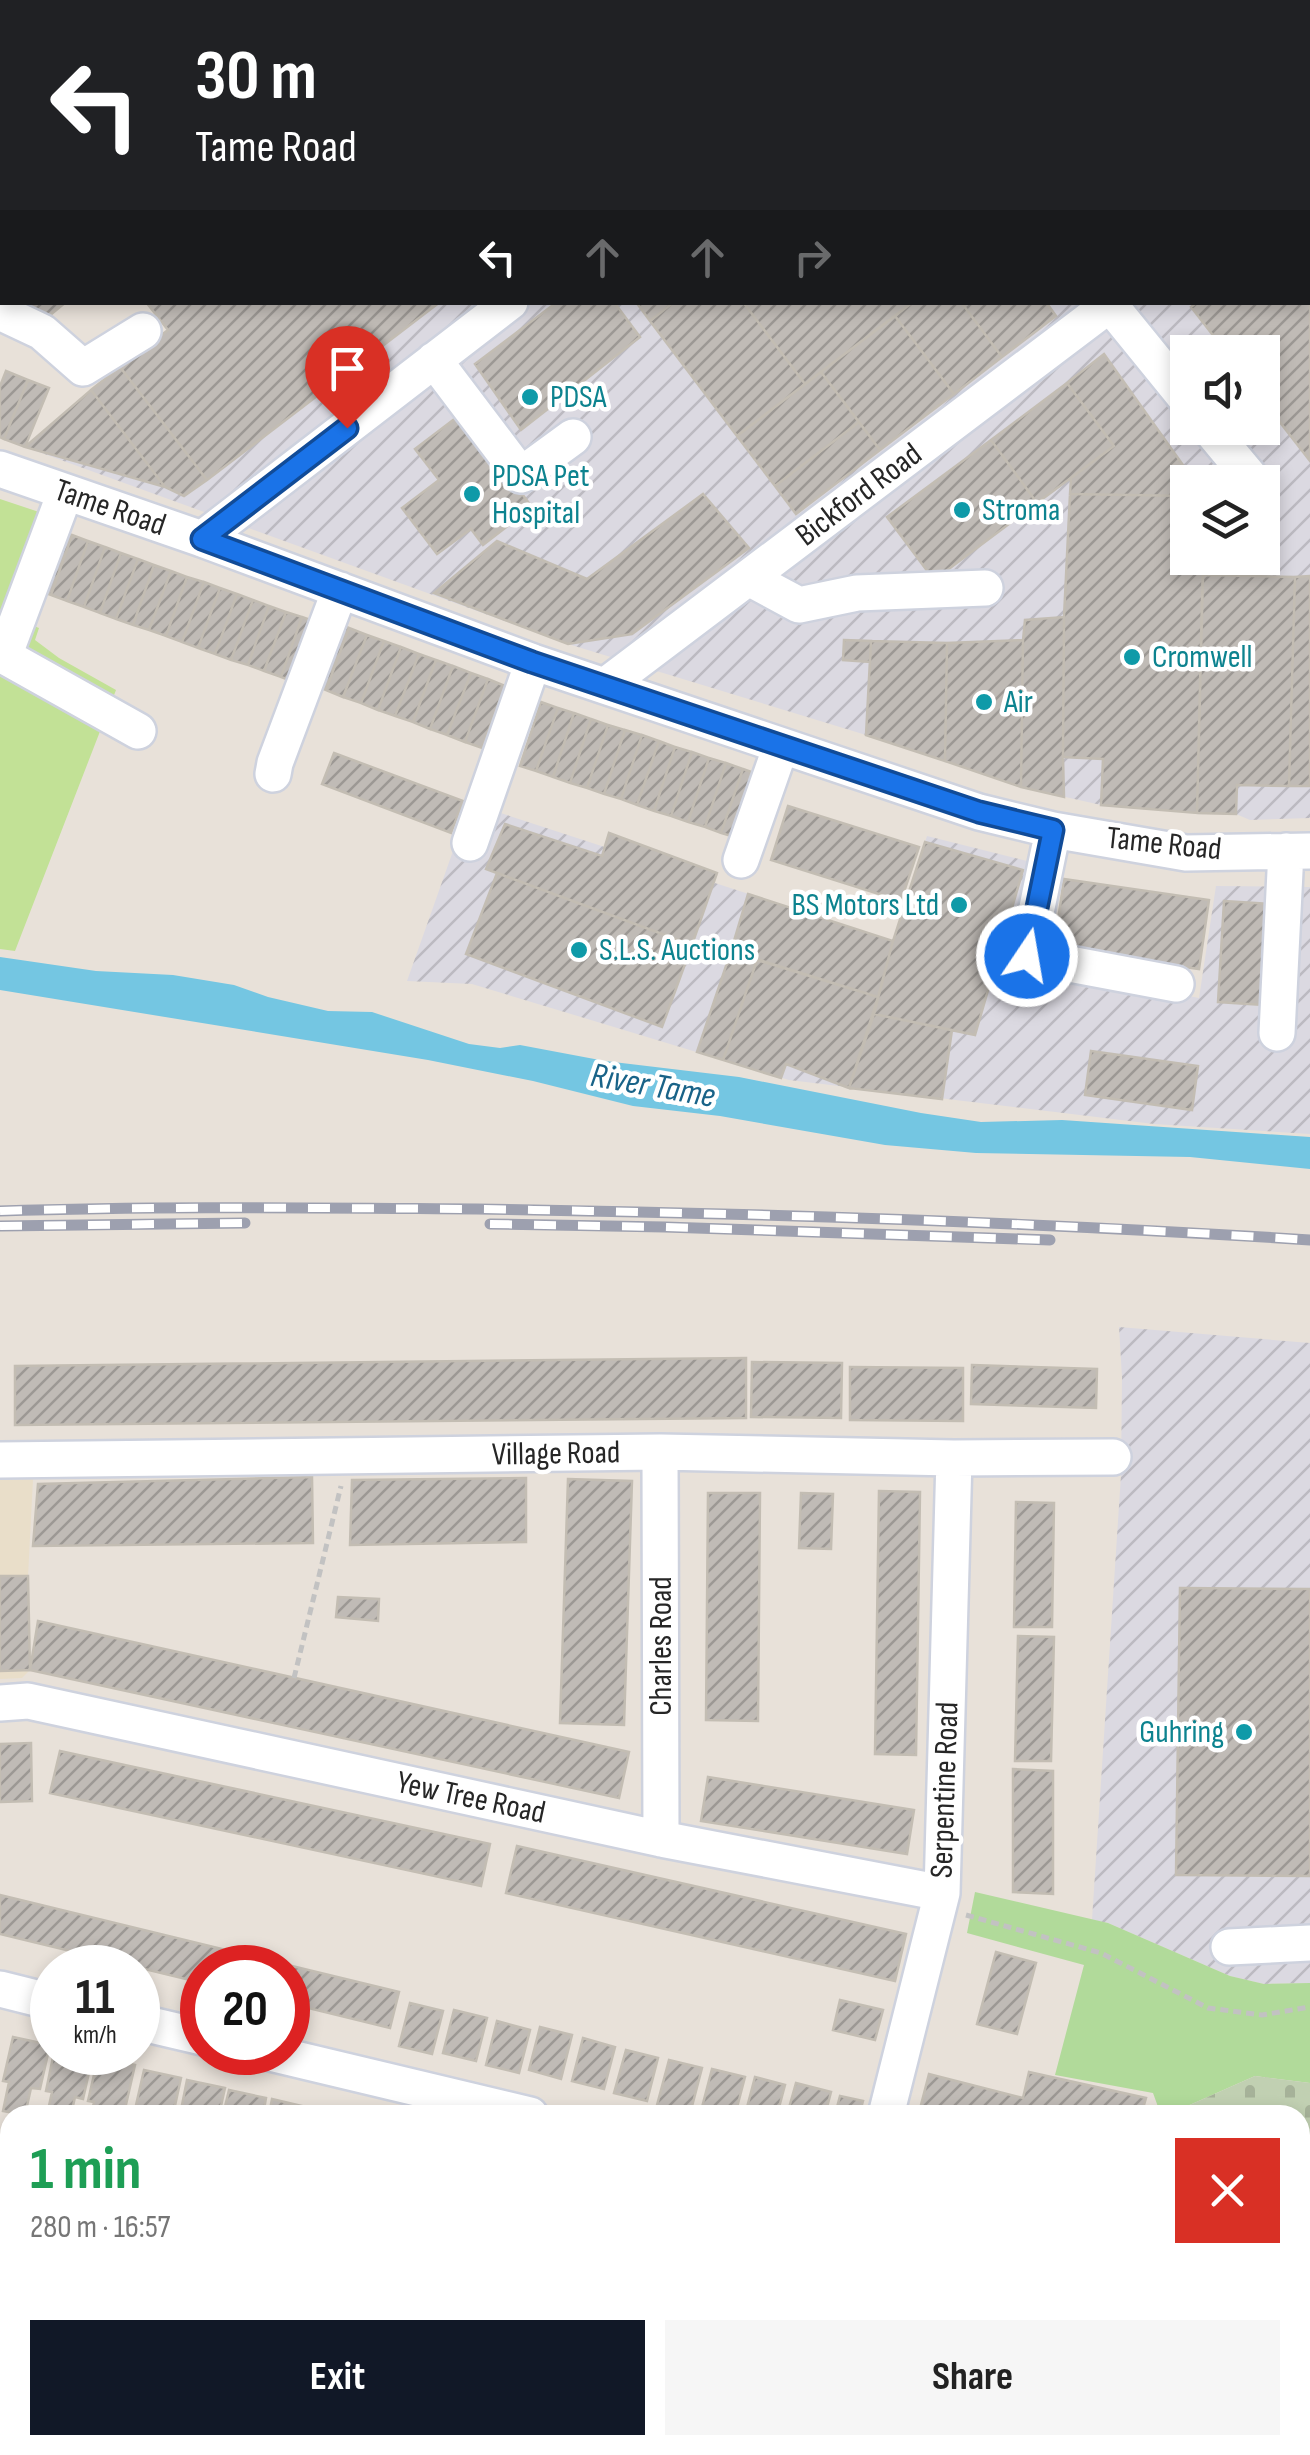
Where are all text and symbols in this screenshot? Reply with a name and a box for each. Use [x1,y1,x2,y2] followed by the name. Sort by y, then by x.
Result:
[195,35,317,119] text: 30 m
[30,40,160,170] icon: left
[195,120,357,175] text: Tame Road
[470,230,525,285] icon: left
[575,230,630,285] icon: ahead
[680,230,735,285] icon: ahead
[785,230,840,285] icon: right
[305,326,390,429] pin
[1170,335,1280,575] map controls
[1170,335,1280,445] button: sound
[320,341,375,396] icon: arrive
[550,378,607,417] place label: PDSA
[519,386,541,408] marker: PDSA
[788,435,930,555] street label: Bickford Road
[492,457,590,533] place label: PDSA Pet Hospital
[1170,465,1280,575] button: layers
[49,471,171,545] street label: Tame Road
[461,483,483,505] marker: PDSA Pet Hospital
[982,491,1060,530] place label: Stroma
[951,499,973,521] marker: Stroma
[1152,638,1252,677] place label: Cromwell
[1121,646,1143,668] marker: Cromwell
[1003,683,1033,722] place label: Air
[973,691,995,713] marker: Air
[1105,819,1223,869] street label: Tame Road
[791,886,939,925] place label: BS Motors Ltd
[948,894,970,916] marker: BS Motors Ltd
[975,904,1079,1008] position arrow
[599,931,755,970] place label: S.L.S. Auctions
[568,939,590,961] marker: S.L.S. Auctions
[587,1054,719,1118] water label: River Tame
[491,1433,621,1475] street label: Village Road
[642,1576,681,1716] street label: Charles Road
[922,1701,968,1879] street label: Serpentine Road
[1139,1713,1224,1752] place label: Guhring
[1233,1721,1255,1743] marker: Guhring
[393,1763,549,1833] street label: Yew Tree Road
[180,1945,310,2075] speed limit sign: 20
[75,1968,115,2028] text: 11
[73,2020,117,2051] text: km/h
[30,2134,142,2206] text: 1 min
[1175,2138,1280,2243] button: close
[30,2208,170,2247] text: 280 m · 16:57
[30,2320,645,2435] button: Exit
[665,2320,1280,2435] button: Share

